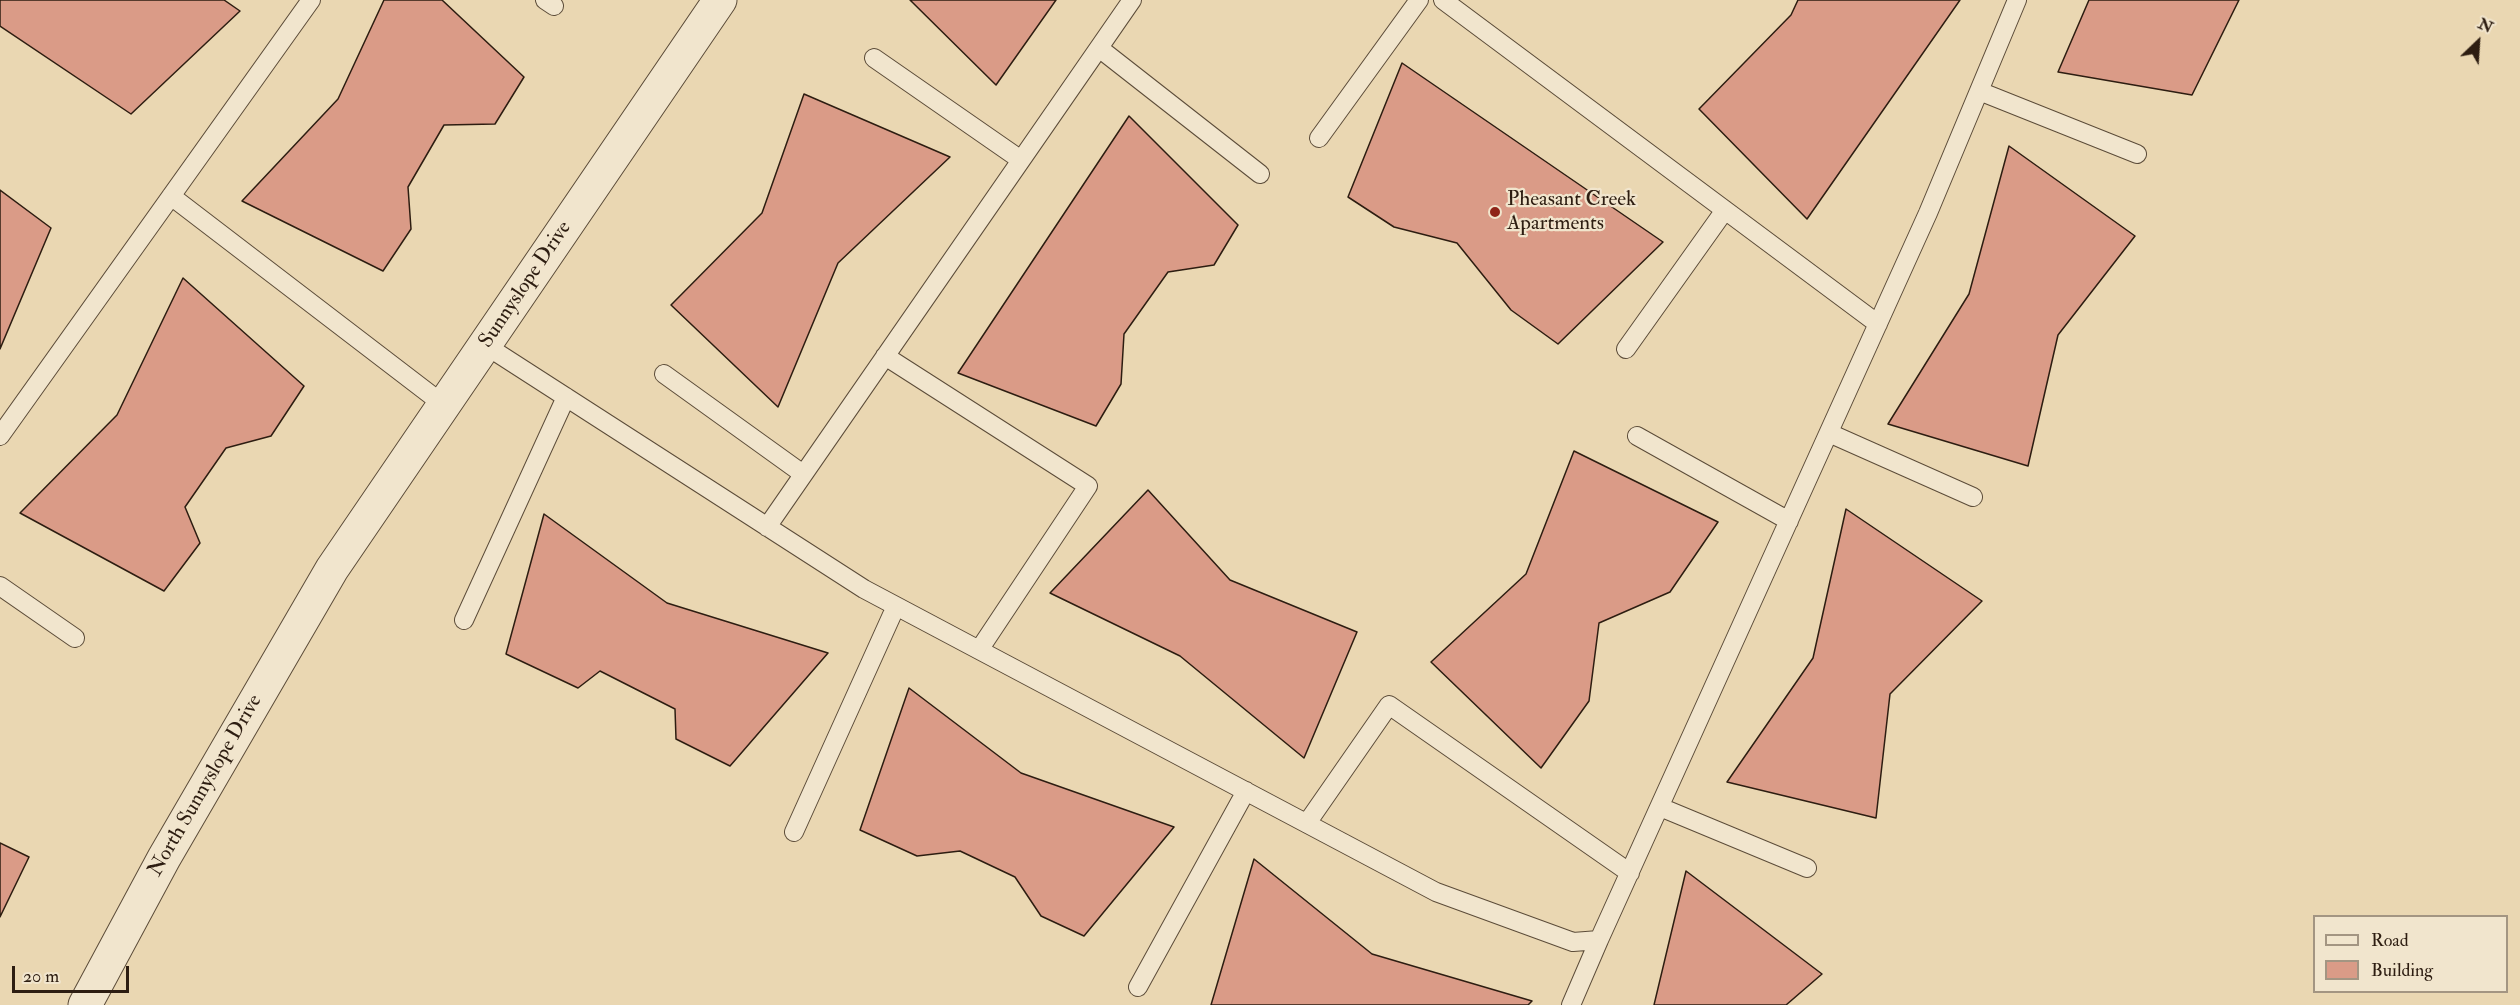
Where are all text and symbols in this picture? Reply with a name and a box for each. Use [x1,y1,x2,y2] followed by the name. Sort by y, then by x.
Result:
[2448,12,2508,72] north arrow
[2475,14,2496,38] text: N
[1507,187,1636,237] place label: Pheasant Creek Apartments
[1488,205,1502,219] marker: Pheasant Creek Apartments
[474,217,578,353] street label: Sunnyslope Drive
[144,690,268,882] street label: North Sunnyslope Drive
[2313,915,2508,993] legend
[2371,929,2409,952] text: Road
[15,954,132,992] scale bar
[2371,959,2433,982] text: Building
[23,965,59,988] text: 20 m

